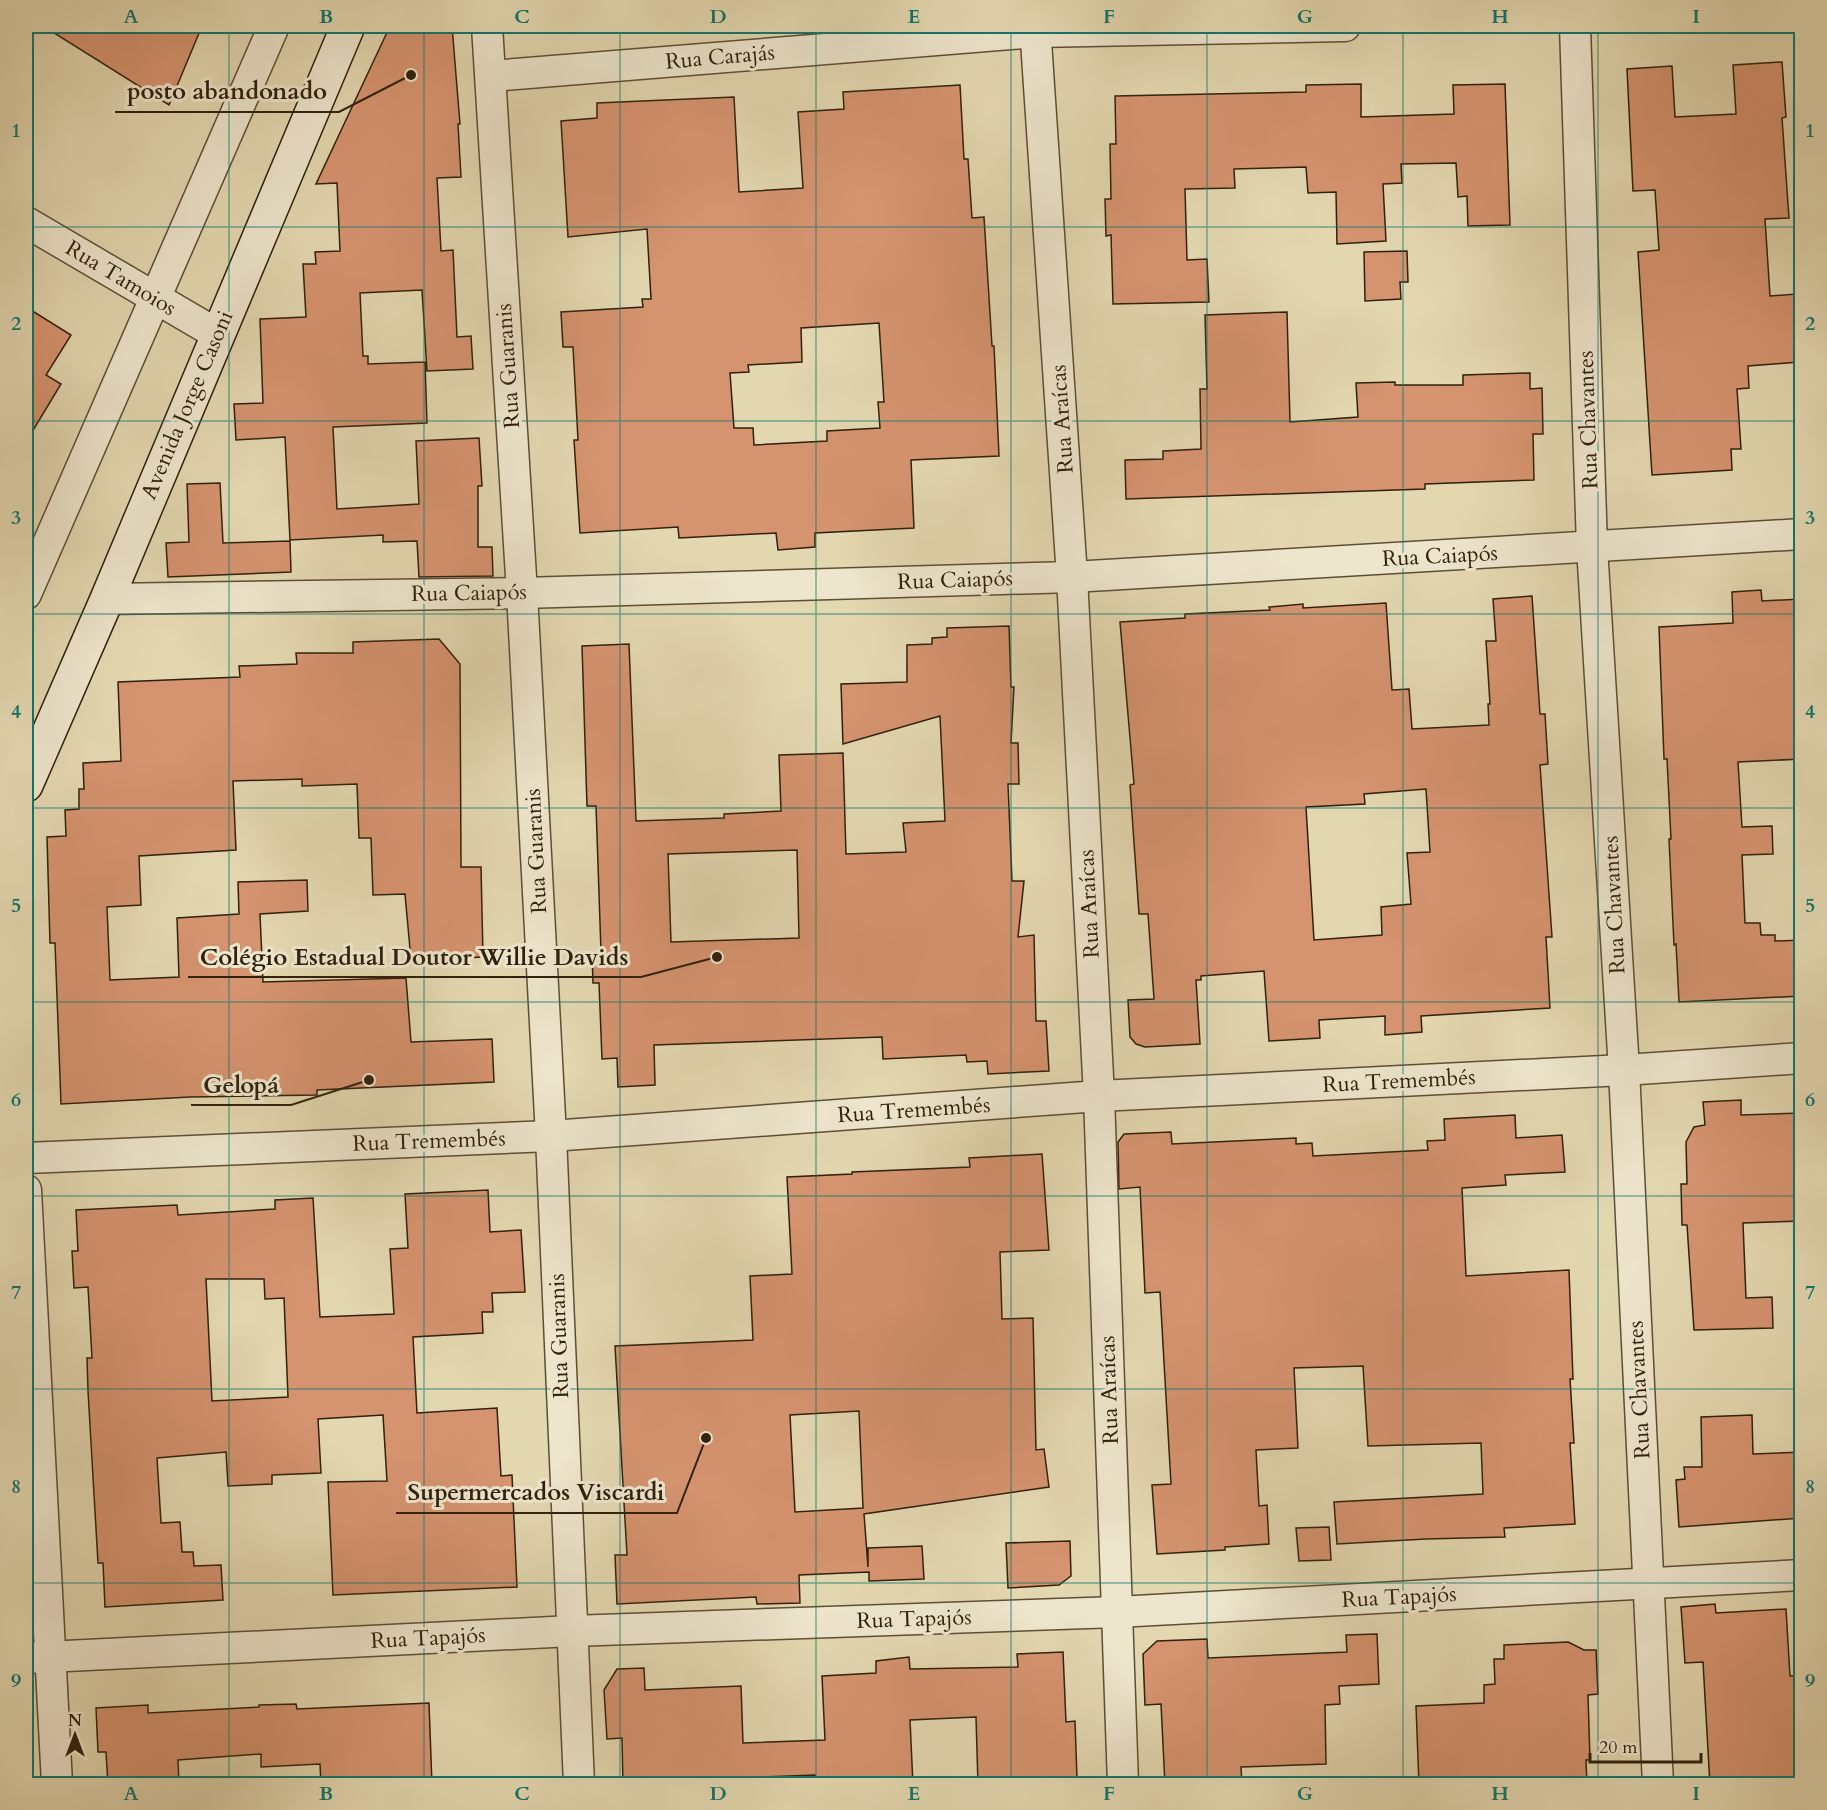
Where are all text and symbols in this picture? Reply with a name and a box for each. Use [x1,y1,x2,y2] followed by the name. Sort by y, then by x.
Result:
[123,3,139,30] text: A
[319,3,333,30] text: B
[514,3,530,30] text: C
[709,3,727,30] text: D
[908,3,920,30] text: E
[1103,3,1115,30] text: F
[1297,3,1313,30] text: G
[1491,3,1509,30] text: H
[1692,3,1700,30] text: I
[664,37,776,77] street label: Rua Carajás
[115,70,339,112] callout: posto abandonado
[127,75,327,108] text: posto abandonado
[11,117,21,144] text: 1
[1805,117,1815,144] text: 1
[60,233,182,323] street label: Rua Tamoios
[489,302,527,430] street label: Rua Guaranis
[134,306,240,504] street label: Avenida Jorge Casoni
[11,310,21,337] text: 2
[1805,310,1815,337] text: 2
[1571,350,1605,490] street label: Rua Chavantes
[1043,364,1081,474] street label: Rua Araícas
[11,504,21,531] text: 3
[1805,504,1815,531] text: 3
[1381,538,1499,574] street label: Rua Caiapós
[897,563,1013,597] street label: Rua Caiapós
[411,577,527,609] street label: Rua Caiapós
[11,698,21,725] text: 4
[1805,698,1815,725] text: 4
[518,788,554,914] street label: Rua Guaranis
[1595,835,1633,975] street label: Rua Chavantes
[1071,849,1107,959] street label: Rua Araícas
[11,892,21,919] text: 5
[1805,892,1815,919] text: 5
[188,935,641,977] callout: Colégio Estadual Doutor Willie Davids
[200,941,628,974] text: Colégio Estadual Doutor Willie Davids
[1322,1062,1476,1100] street label: Rua Tremembés
[191,1063,291,1105] callout: Gelopá
[203,1069,279,1102] text: Gelopá
[11,1086,21,1113] text: 6
[1805,1086,1815,1113] text: 6
[837,1090,991,1130] street label: Rua Tremembés
[352,1123,506,1159] street label: Rua Tremembés
[542,1273,576,1399] street label: Rua Guaranis
[11,1279,21,1306] text: 7
[1805,1279,1815,1306] text: 7
[1620,1320,1658,1460] street label: Rua Chavantes
[1092,1335,1126,1445] street label: Rua Araícas
[396,1471,677,1513] callout: Supermercados Viscardi
[11,1473,21,1500] text: 8
[1805,1473,1815,1500] text: 8
[407,1476,665,1509] text: Supermercados Viscardi
[1341,1579,1457,1615] street label: Rua Tapajós
[856,1602,972,1636] street label: Rua Tapajós
[370,1620,486,1656] street label: Rua Tapajós
[11,1667,21,1694] text: 9
[1805,1667,1815,1694] text: 9
[45,1705,105,1765] north arrow
[68,1710,82,1732] text: N
[1590,1726,1701,1764] scale bar
[1599,1735,1638,1760] text: 20 m
[123,1780,139,1807] text: A
[319,1780,333,1807] text: B
[514,1780,530,1807] text: C
[709,1780,727,1807] text: D
[908,1780,920,1807] text: E
[1103,1780,1115,1807] text: F
[1297,1780,1313,1807] text: G
[1491,1780,1509,1807] text: H
[1692,1780,1700,1807] text: I

